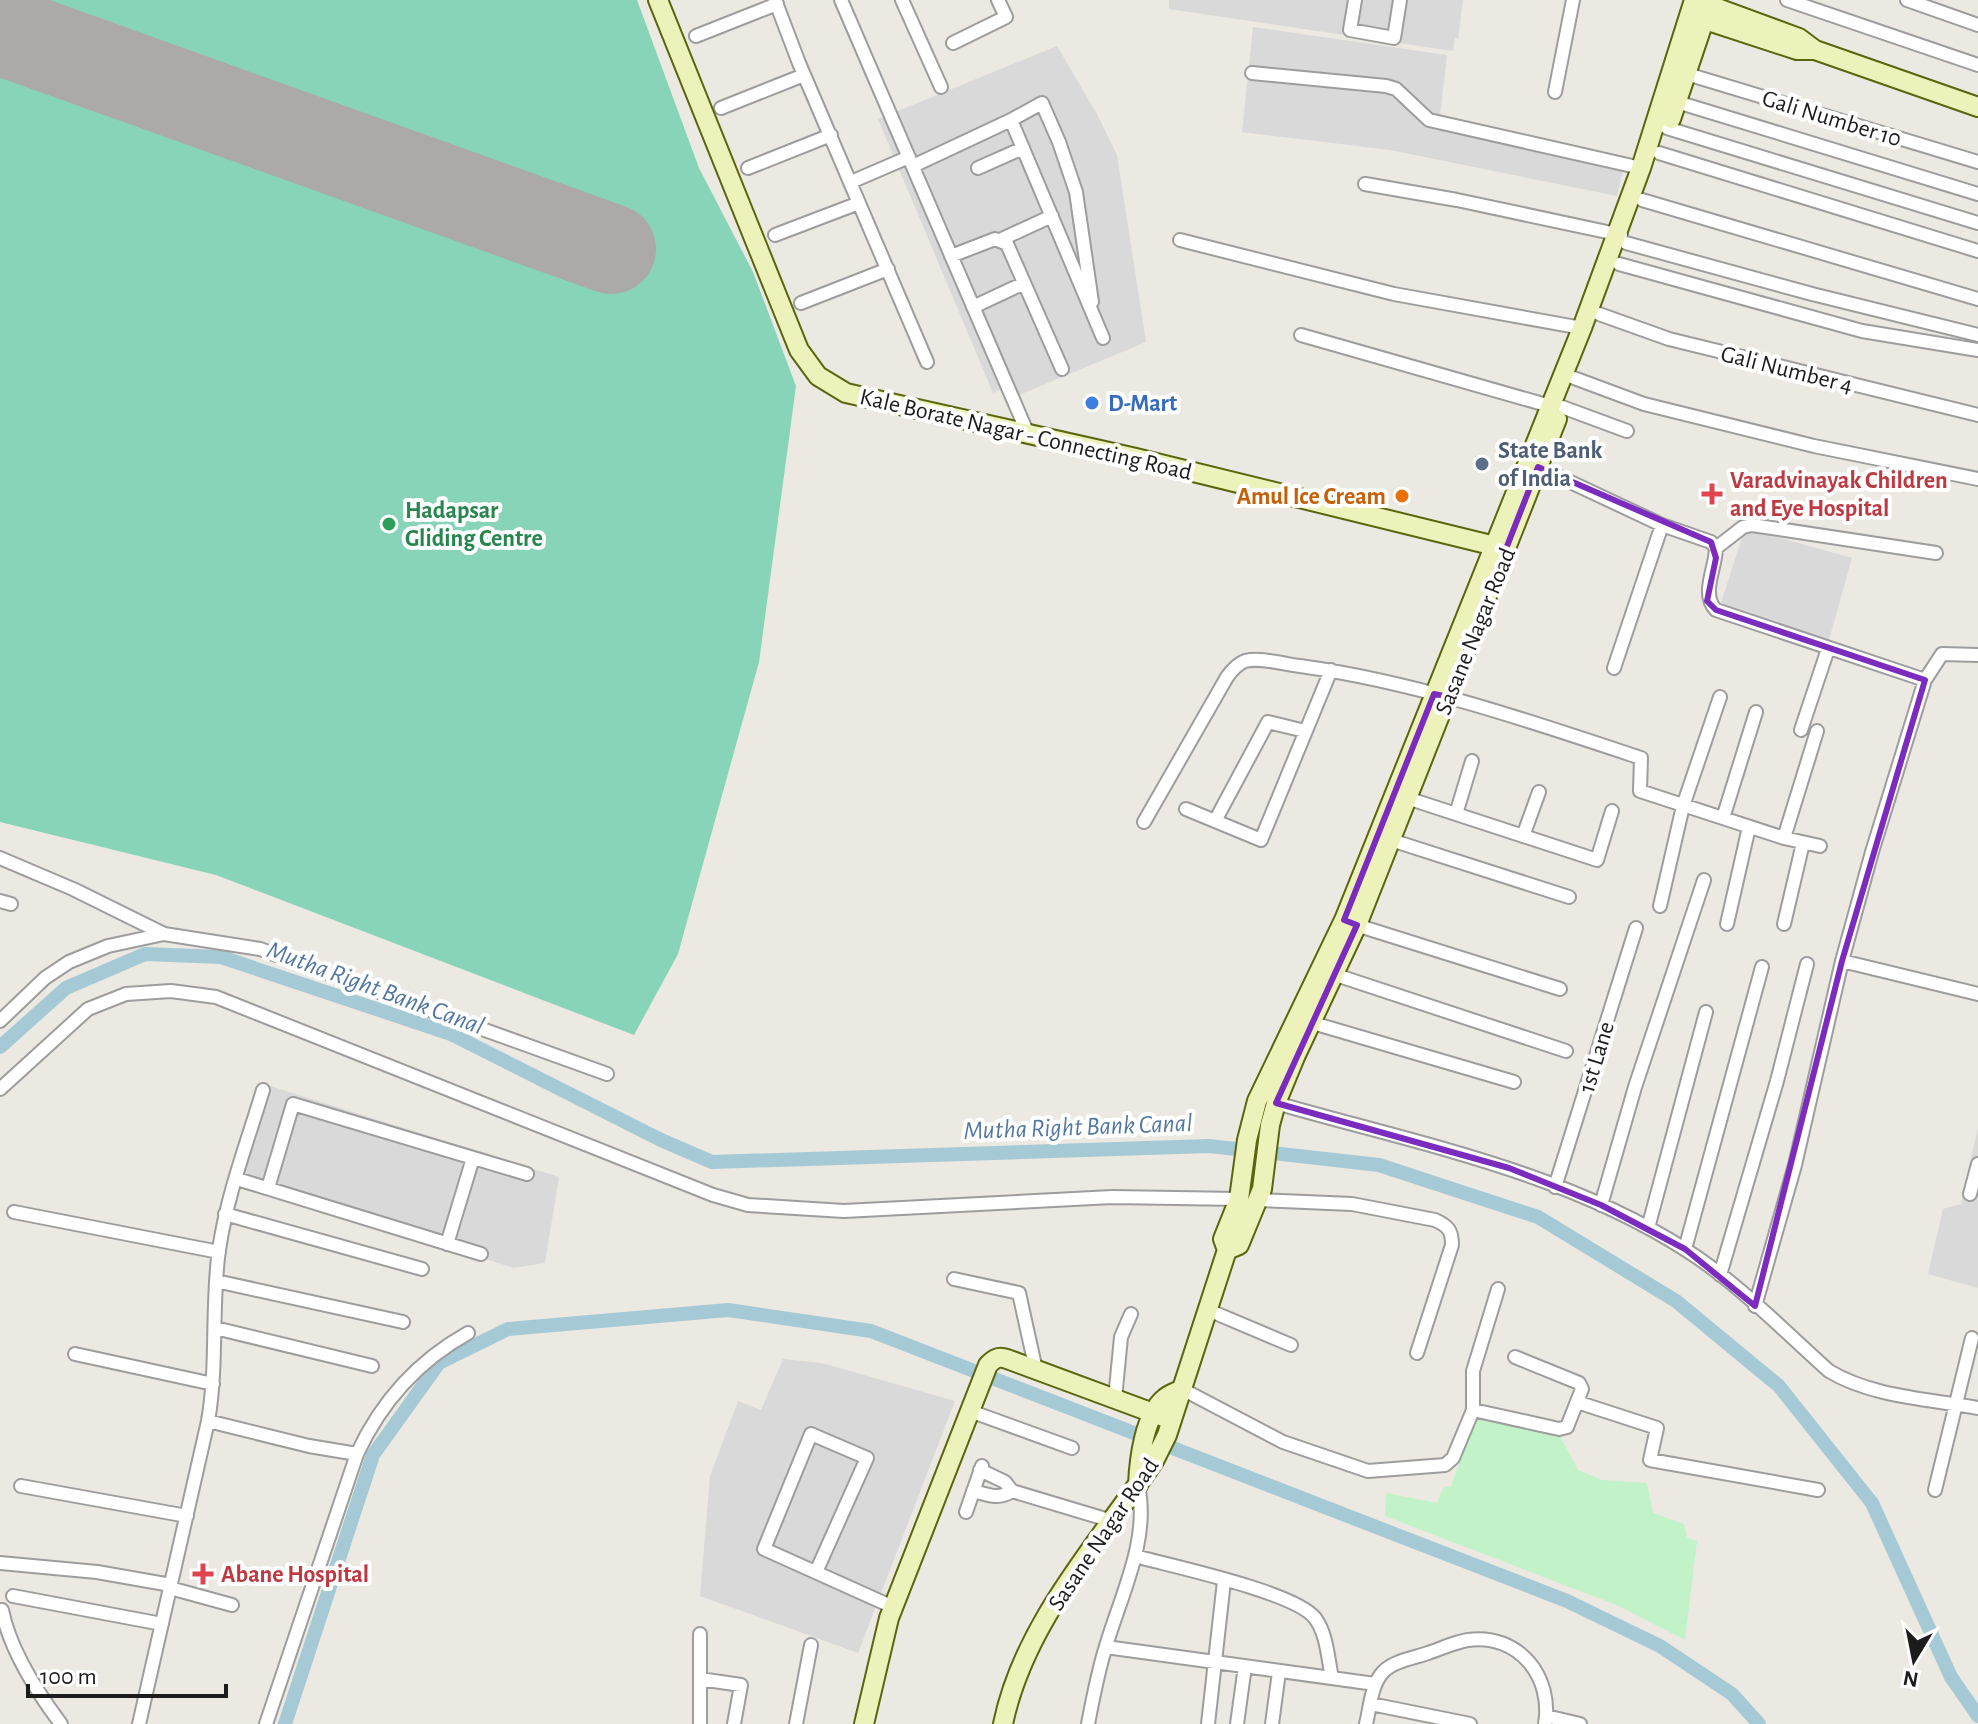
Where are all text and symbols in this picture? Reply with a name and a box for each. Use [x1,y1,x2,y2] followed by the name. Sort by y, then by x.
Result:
[1759,86,1904,152] street label: Gali Number 10
[1718,342,1855,398] street label: Gali Number 4
[857,385,1194,485] street label: Kale Borate Nagar - Connecting Road
[1108,392,1177,416] place label: D-Mart
[1083,394,1101,412] marker: D-Mart
[1498,439,1602,491] place label: State Bank of India
[1473,455,1491,473] marker: State Bank of India
[1730,469,1948,521] place label: Varadvinayak Children and Eye Hospital
[1701,483,1723,505] marker: Varadvinayak Children and Eye Hospital
[1237,485,1386,509] place label: Amul Ice Cream
[1393,487,1411,505] marker: Amul Ice Cream
[405,499,543,551] place label: Hadapsar Gliding Centre
[380,515,398,533] marker: Hadapsar Gliding Centre
[1432,544,1520,718] street label: Sasane Nagar Road
[264,937,488,1039] water label: Mutha Right Bank Canal
[1575,1019,1619,1096] street label: 1st Lane
[963,1110,1193,1144] water label: Mutha Right Bank Canal
[1044,1454,1163,1615] street label: Sasane Nagar Road
[192,1563,214,1585] marker: Abane Hospital
[221,1563,369,1587] place label: Abane Hospital
[1874,1620,1954,1700] north arrow
[28,1648,226,1698] scale bar
[40,1665,97,1689] text: 100 m
[1901,1667,1920,1691] text: N

